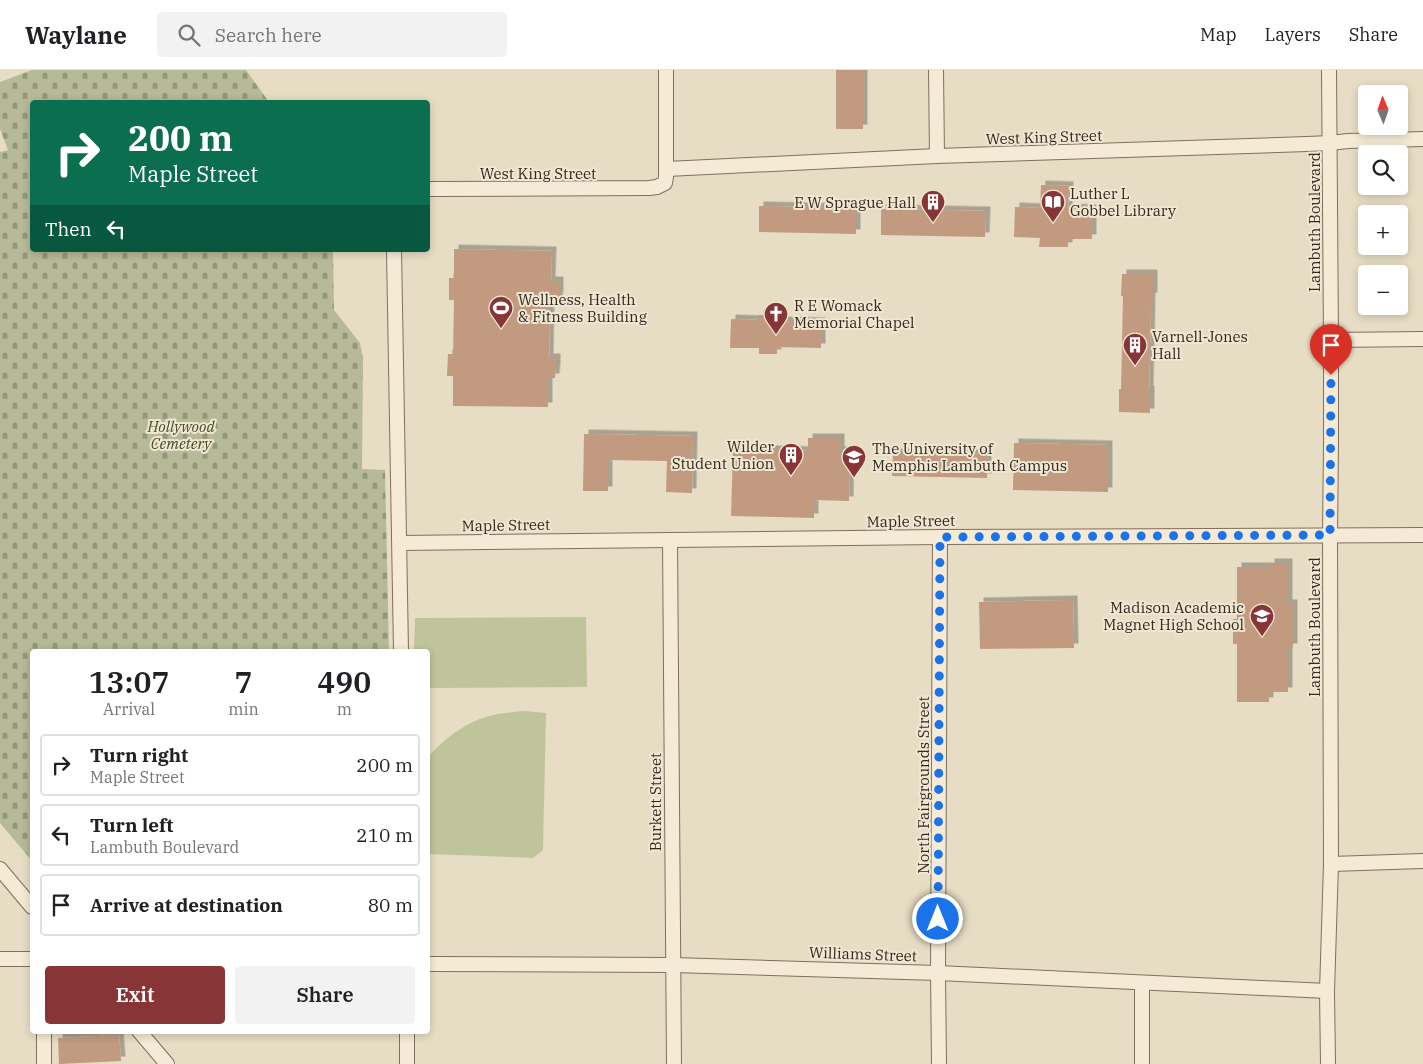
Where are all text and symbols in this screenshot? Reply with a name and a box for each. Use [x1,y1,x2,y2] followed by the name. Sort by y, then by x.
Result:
[157,12,507,57] search box
[25,19,127,51] text: Waylane
[175,21,203,49] icon: search
[215,23,322,47] text: Search here
[1200,23,1237,46] text: Map
[1265,23,1321,46] text: Layers
[1349,23,1398,46] text: Share
[1358,85,1408,135] north arrow
[1358,85,1408,315] map controls
[128,115,233,161] text: 200 m
[45,120,110,185] icon: right
[985,125,1103,149] street label: West King Street
[1358,145,1408,195] button: search
[1305,152,1324,292] street label: Lambuth Boulevard
[128,159,258,188] text: Maple Street
[480,164,596,183] street label: West King Street
[1070,184,1176,220] place label: Luther L Gobbel Library
[920,189,946,223] building icon: E W Sprague Hall
[1040,189,1066,223] library icon: Luther L Gobbel Library
[794,193,916,212] place label: E W Sprague Hall
[1358,205,1408,255] button: +
[102,215,130,243] icon: left
[45,217,92,241] text: Then
[1358,265,1408,315] button: −
[518,290,647,326] place label: Wellness, Health & Fitness Building
[488,295,514,329] sports icon: Wellness, Health & Fitness Building
[794,296,915,332] place label: R E Womack Memorial Chapel
[763,301,789,335] church icon: R E Womack Memorial Chapel
[1310,324,1352,375] pin
[1152,327,1248,363] place label: Varnell-Jones Hall
[1317,331,1345,359] icon: arrive
[1122,332,1148,366] building icon: Varnell-Jones Hall
[146,417,215,453] park label: Hollywood Cemetery
[672,437,774,473] place label: Wilder Student Union
[872,439,1067,475] place label: The University of Memphis Lambuth Campus
[778,442,804,476] building icon: Wilder Student Union
[841,444,867,478] school or university icon: The University of Memphis Lambuth Campus
[867,511,955,531] street label: Maple Street
[462,515,550,535] street label: Maple Street
[1305,557,1324,697] street label: Lambuth Boulevard
[1103,598,1244,634] place label: Madison Academic Magnet High School
[1249,603,1275,637] school or university icon: Madison Academic Magnet High School
[89,662,170,701] text: 13:07
[234,662,252,701] text: 7
[317,662,371,701] text: 490
[914,696,933,874] street label: North Fairgrounds Street
[103,699,155,719] text: Arrival
[228,699,259,719] text: min
[337,699,352,719] text: m
[90,743,188,767] text: Turn right
[47,751,75,779] icon: right
[356,753,413,777] text: 200 m
[646,753,665,851] street label: Burkett Street
[90,767,185,787] text: Maple Street
[90,813,173,837] text: Turn left
[47,821,75,849] icon: left
[356,823,413,847] text: 210 m
[90,837,239,857] text: Lambuth Boulevard
[47,891,75,919] icon: arrive
[911,892,963,944] position arrow
[90,893,283,917] text: Arrive at destination
[368,893,413,917] text: 80 m
[809,943,917,965] street label: Williams Street
[45,966,225,1024] button: Exit
[235,966,415,1024] button: Share

